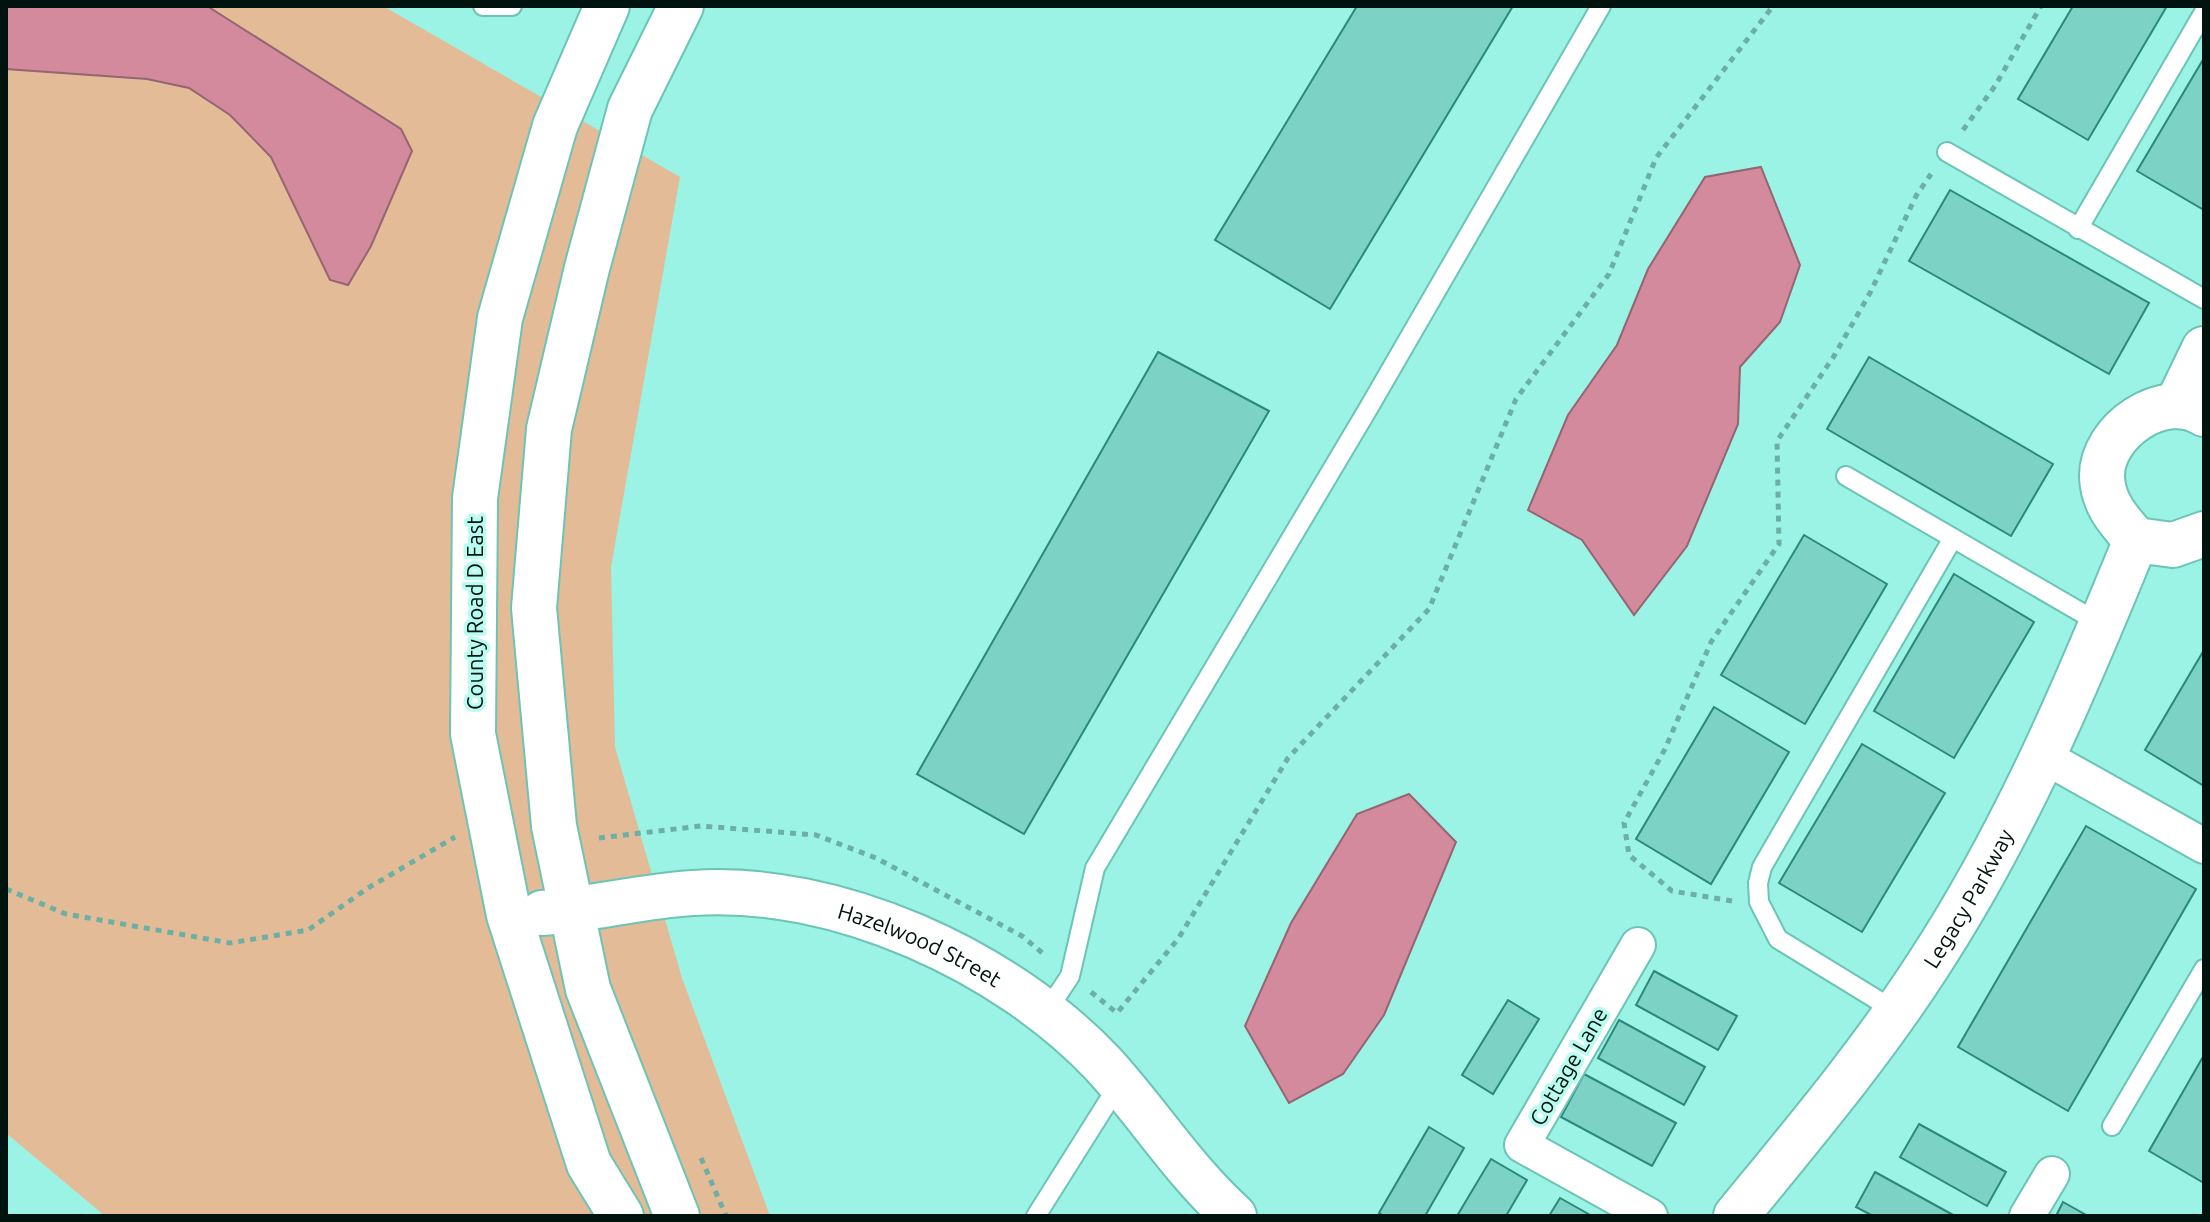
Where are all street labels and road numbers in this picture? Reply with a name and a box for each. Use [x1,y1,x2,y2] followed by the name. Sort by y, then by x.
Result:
[462,516,487,710] street label: County Road D East
[1917,824,2018,972] street label: Legacy Parkway
[835,897,1007,991] street label: Hazelwood Street
[1524,1003,1612,1129] street label: Cottage Lane

